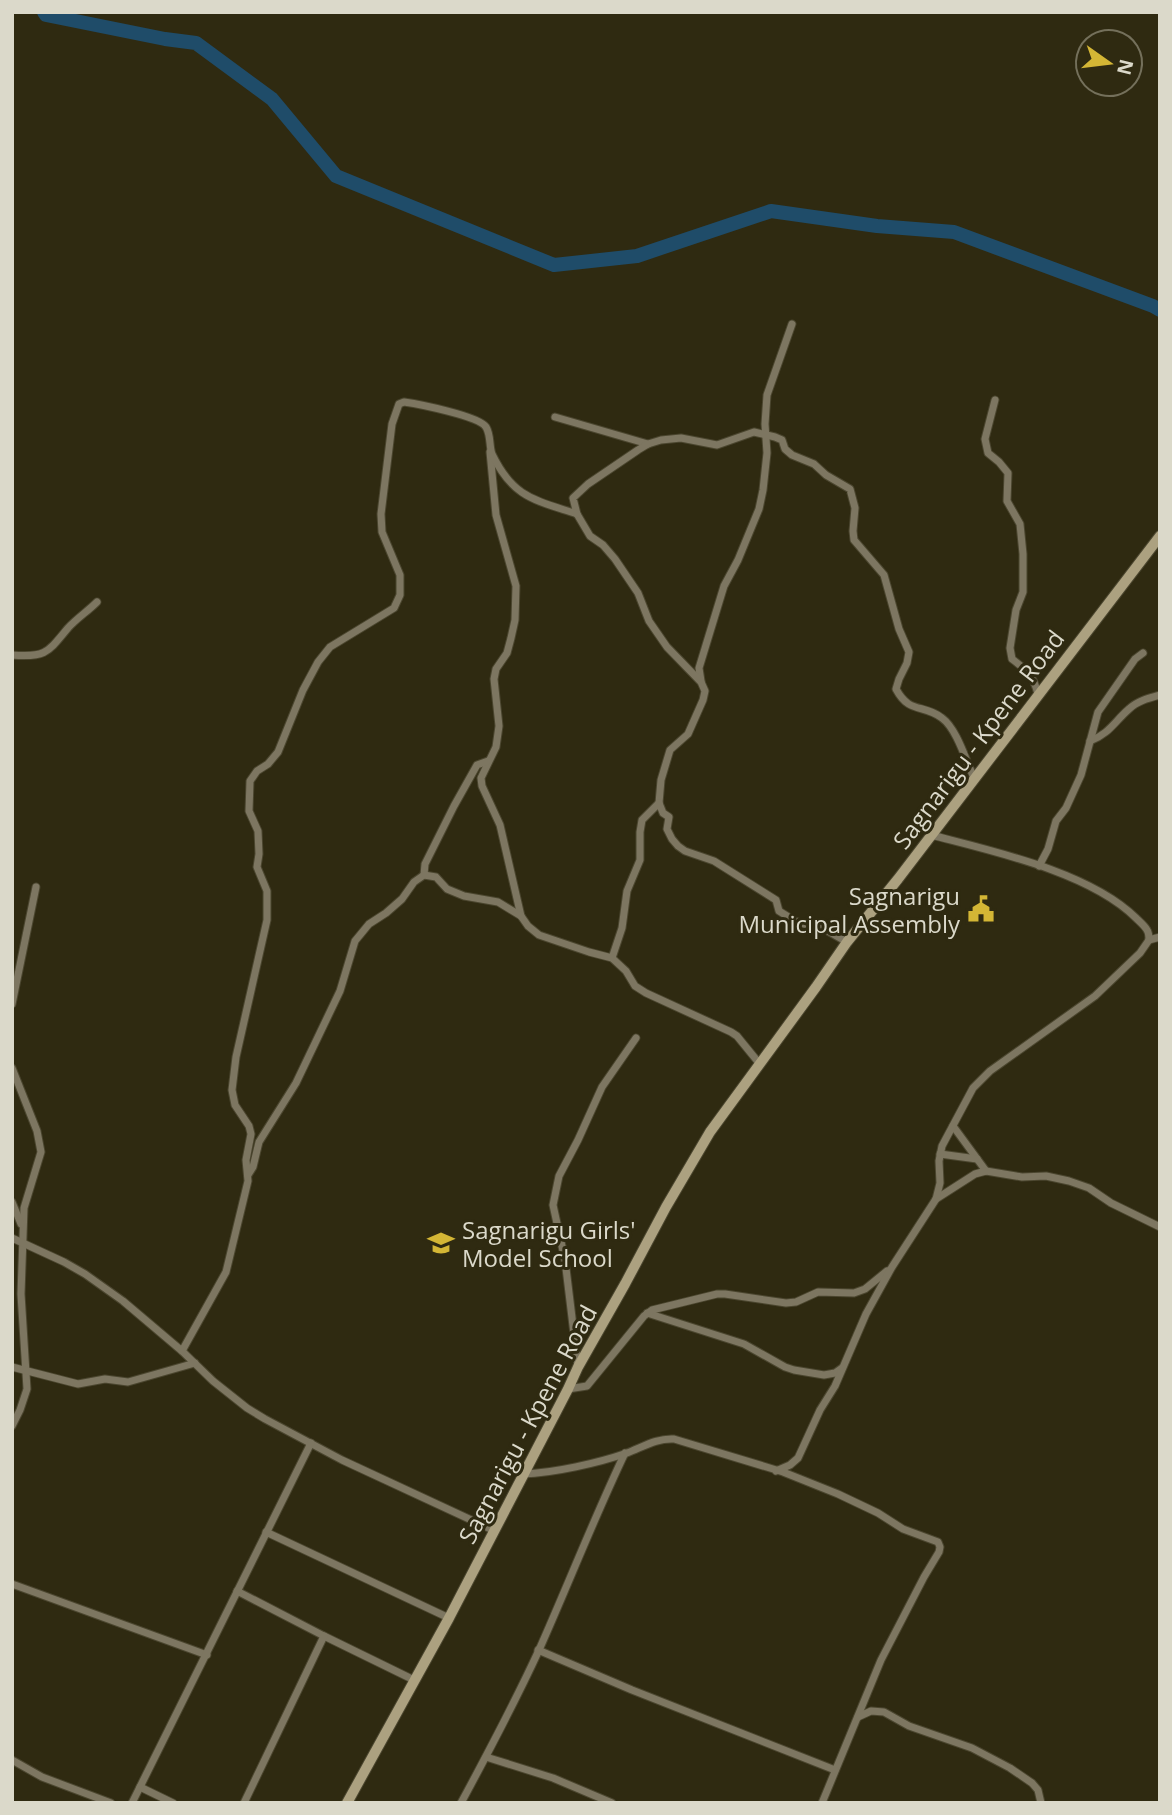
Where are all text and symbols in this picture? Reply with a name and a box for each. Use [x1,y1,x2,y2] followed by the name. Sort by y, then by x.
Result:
[1074,28,1144,98] north arrow
[1111,56,1140,78] text: N
[885,623,1071,855] street label: Sagnarigu - Kpene Road
[739,879,961,940] place label: Sagnarigu Municipal Assembly
[966,894,996,924] public building icon: Sagnarigu Municipal Assembly
[462,1213,636,1274] place label: Sagnarigu Girls' Model School
[426,1228,456,1258] school or university icon: Sagnarigu Girls' Model School
[450,1299,604,1549] street label: Sagnarigu - Kpene Road

